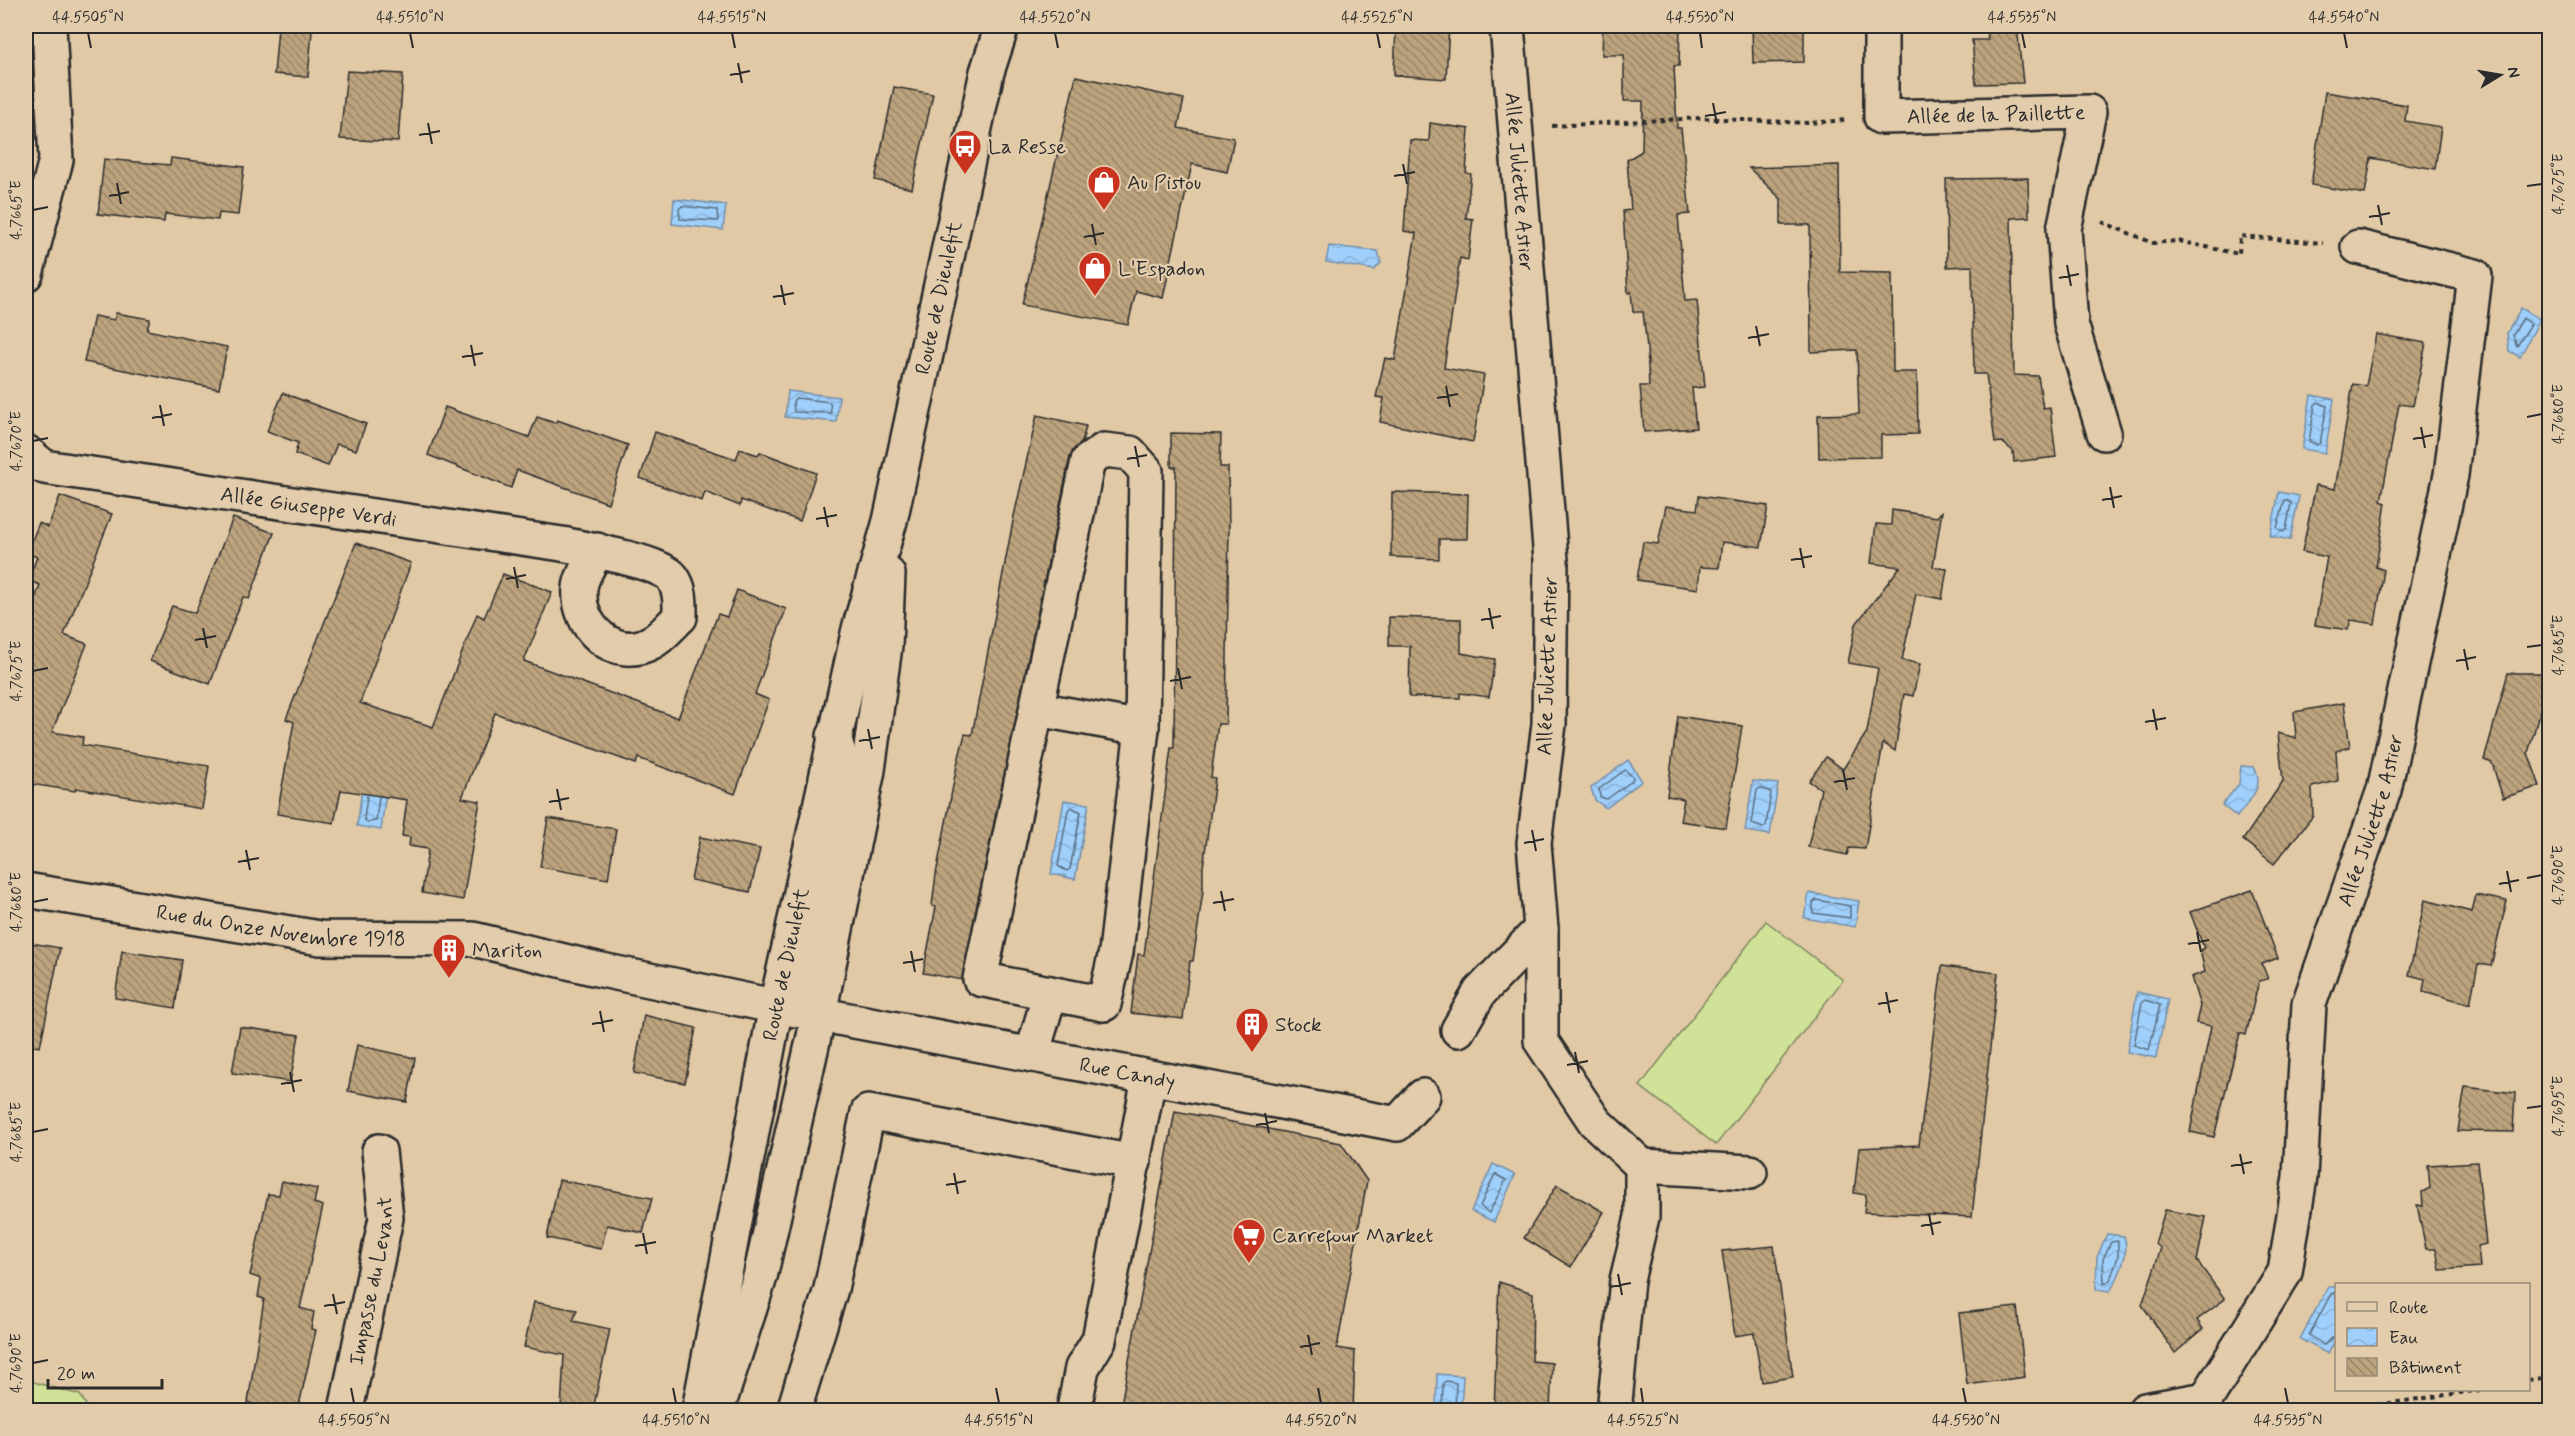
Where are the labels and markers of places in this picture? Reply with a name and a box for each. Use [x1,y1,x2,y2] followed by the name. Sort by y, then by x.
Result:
[947,128,983,175] bus stop icon: La Resse
[988,133,1066,161] place label: La Resse
[1086,164,1122,211] shop icon: Au Pistou
[1127,169,1201,197] place label: Au Pistou
[1077,250,1113,297] shop icon: L'Espadon
[1118,255,1205,283] place label: L'Espadon
[431,932,467,979] building icon: Mariton
[472,937,542,965] place label: Mariton
[1234,1006,1270,1053] building icon: Stock
[1275,1011,1322,1039] place label: Stock
[1231,1217,1267,1264] supermarket icon: Carrefour Market
[1272,1222,1433,1252] place label: Carrefour Market

